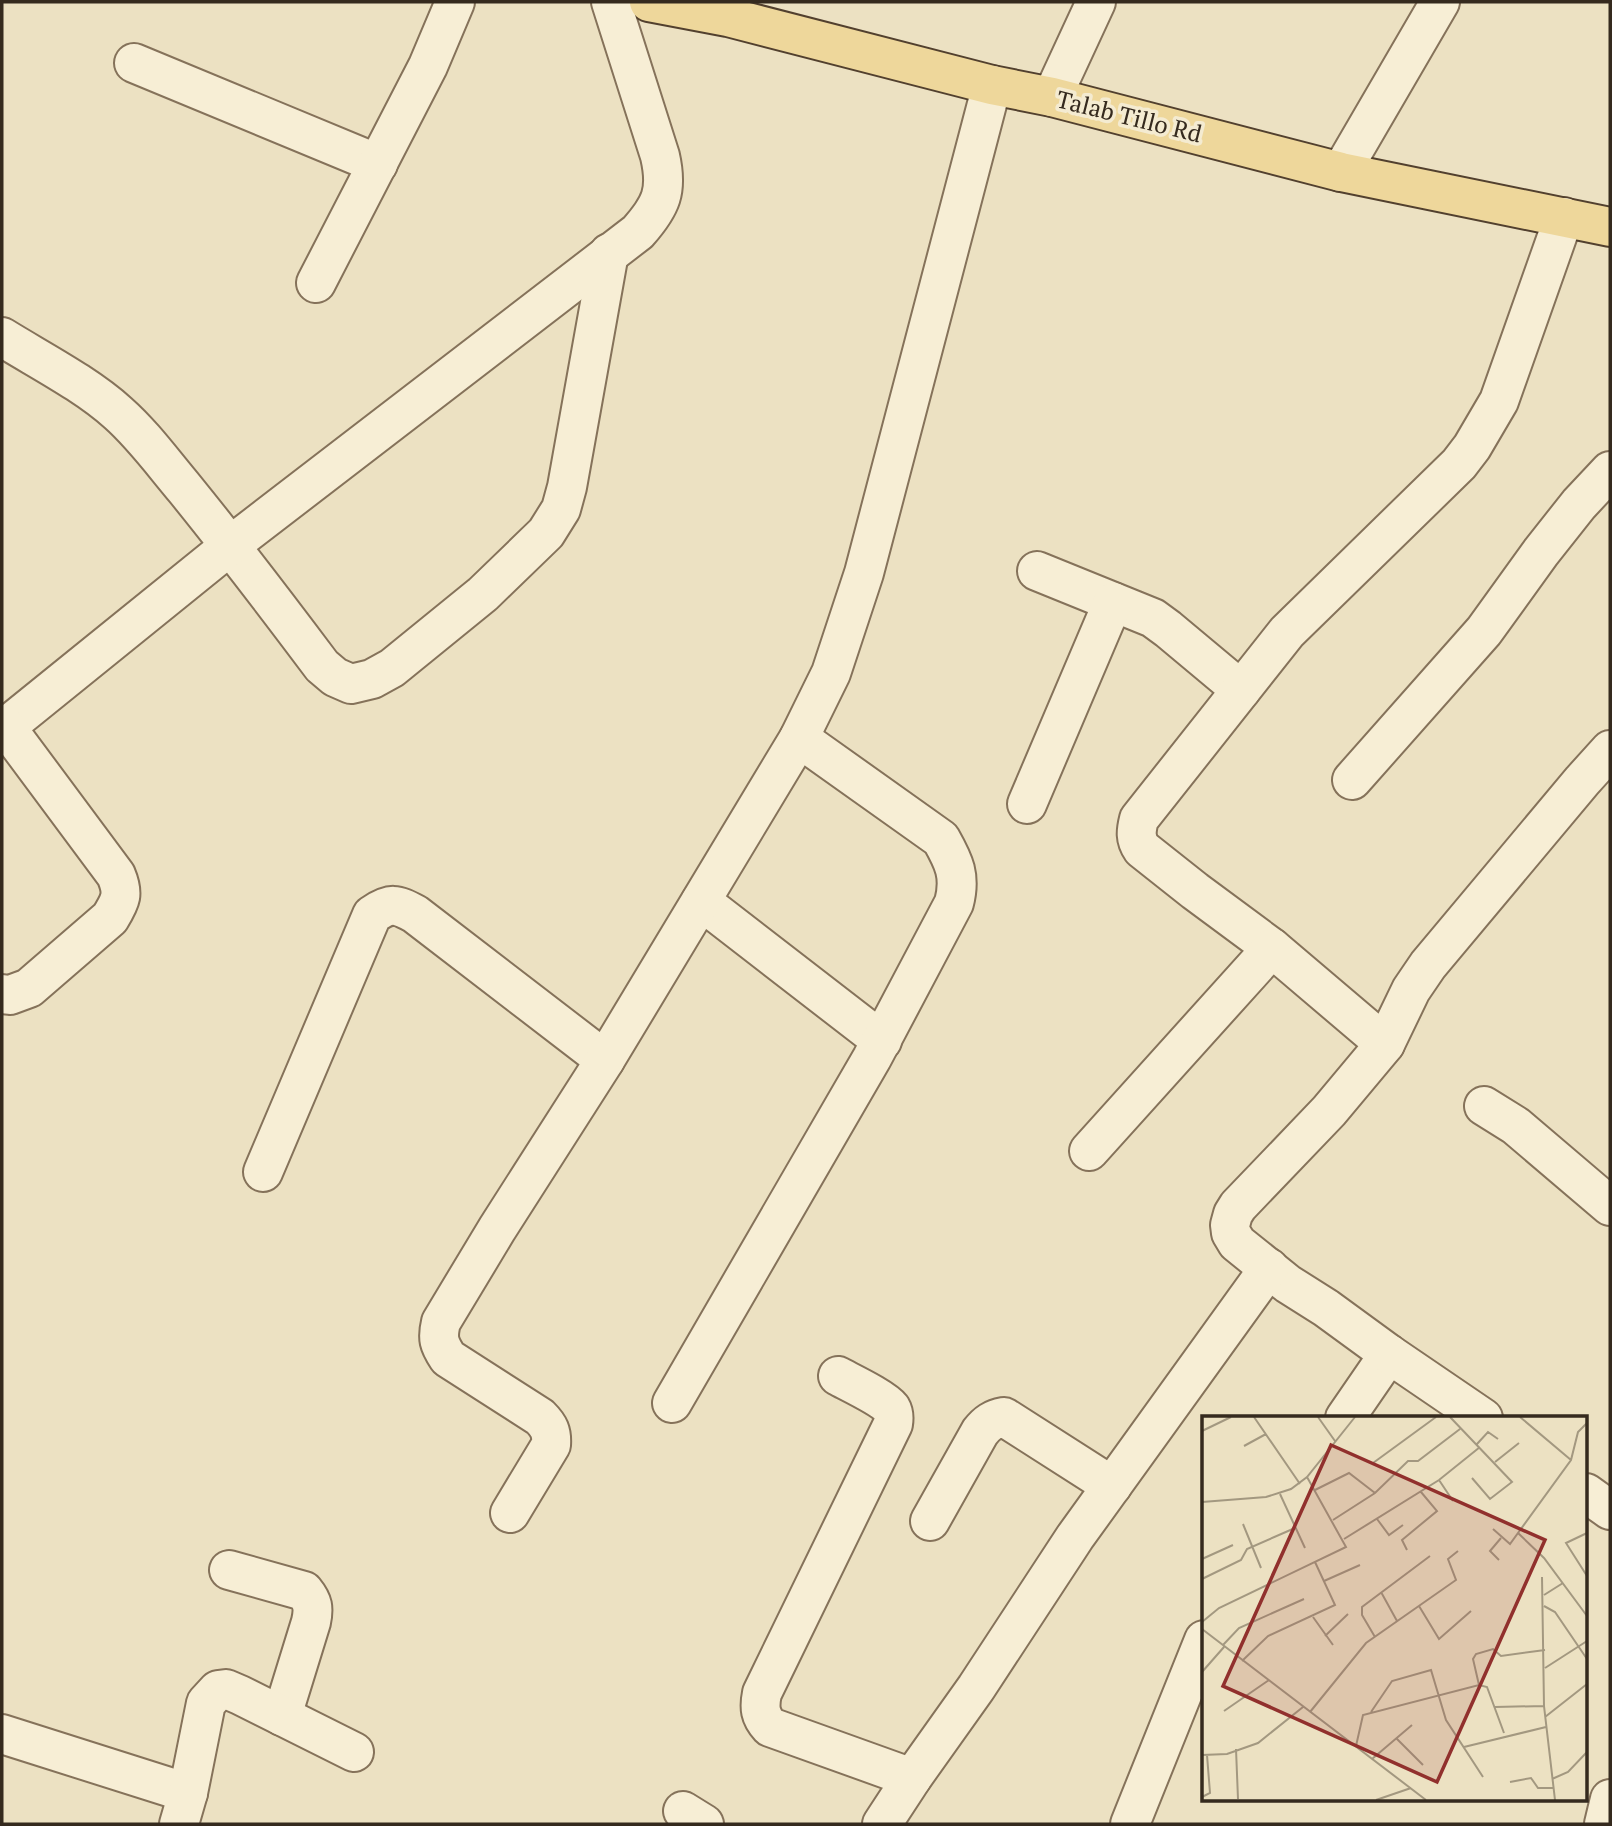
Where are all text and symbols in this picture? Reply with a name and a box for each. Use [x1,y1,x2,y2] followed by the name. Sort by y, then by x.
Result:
[1053,83,1205,150] street label: Talab Tillo Rd
[1202,1416,1588,1801] inset map

